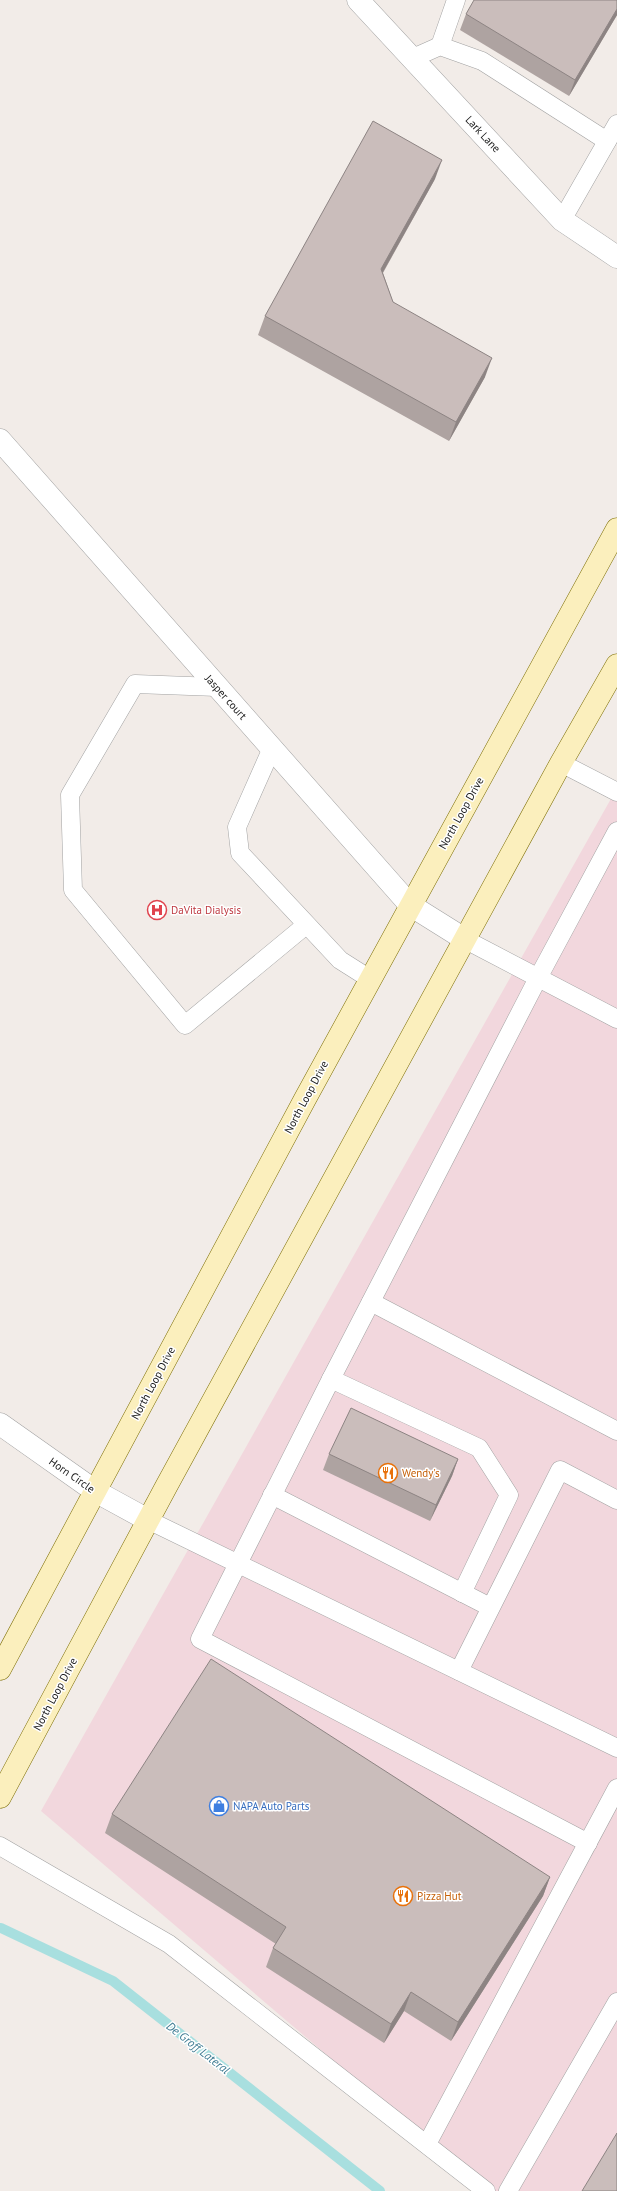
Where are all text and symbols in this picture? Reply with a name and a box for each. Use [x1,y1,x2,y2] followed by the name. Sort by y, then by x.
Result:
[463,113,504,156] street label: Lark Lane
[201,671,250,723] street label: Jasper court
[435,774,487,852] street label: North Loop Drive
[146,899,168,921] hospital icon: DaVita Dialysis
[171,903,241,917] place label: DaVita Dialysis
[281,1058,331,1136] street label: North Loop Drive
[128,1344,178,1422] street label: North Loop Drive
[46,1454,98,1496] street label: Horn Circle
[377,1462,399,1484] restaurant icon: Wendy's
[402,1466,440,1480] place label: Wendy's
[30,1655,80,1733] street label: North Loop Drive
[208,1795,230,1817] shop icon: NAPA Auto Parts
[233,1799,310,1813] place label: NAPA Auto Parts
[392,1885,414,1907] restaurant icon: Pizza Hut
[417,1889,462,1903] place label: Pizza Hut
[164,2018,234,2077] water label: De Groff Lateral

